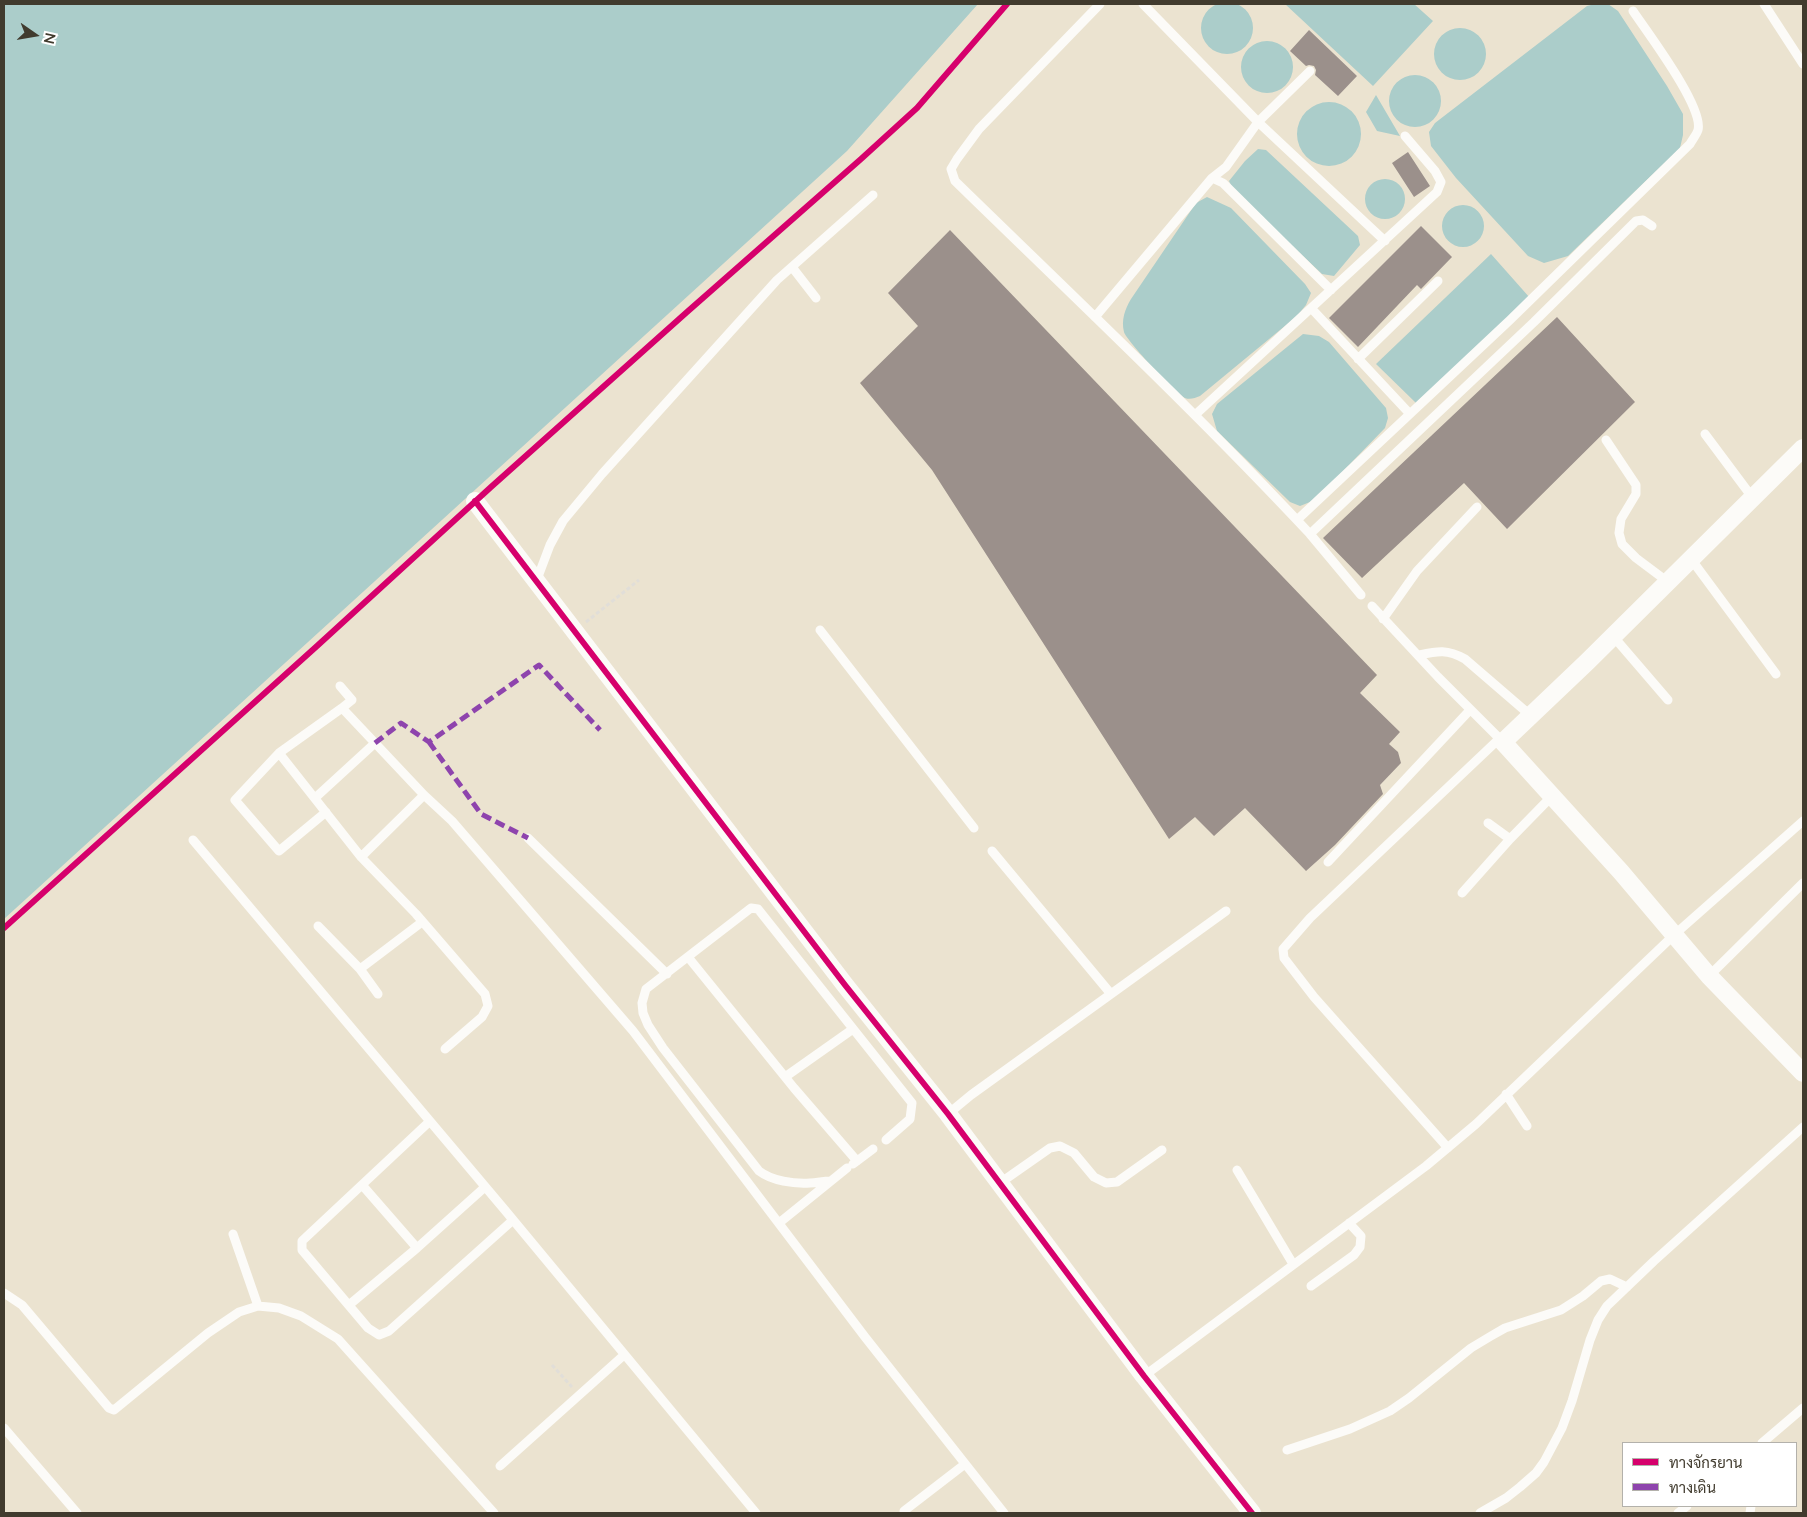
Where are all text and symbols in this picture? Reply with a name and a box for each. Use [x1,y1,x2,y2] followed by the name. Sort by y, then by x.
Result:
[10,10,60,60] north arrow
[41,31,60,46] text: N
[1622,1442,1797,1507] legend
[1669,1453,1743,1471] text: ทางจักรยาน
[1669,1478,1716,1496] text: ทางเดิน

